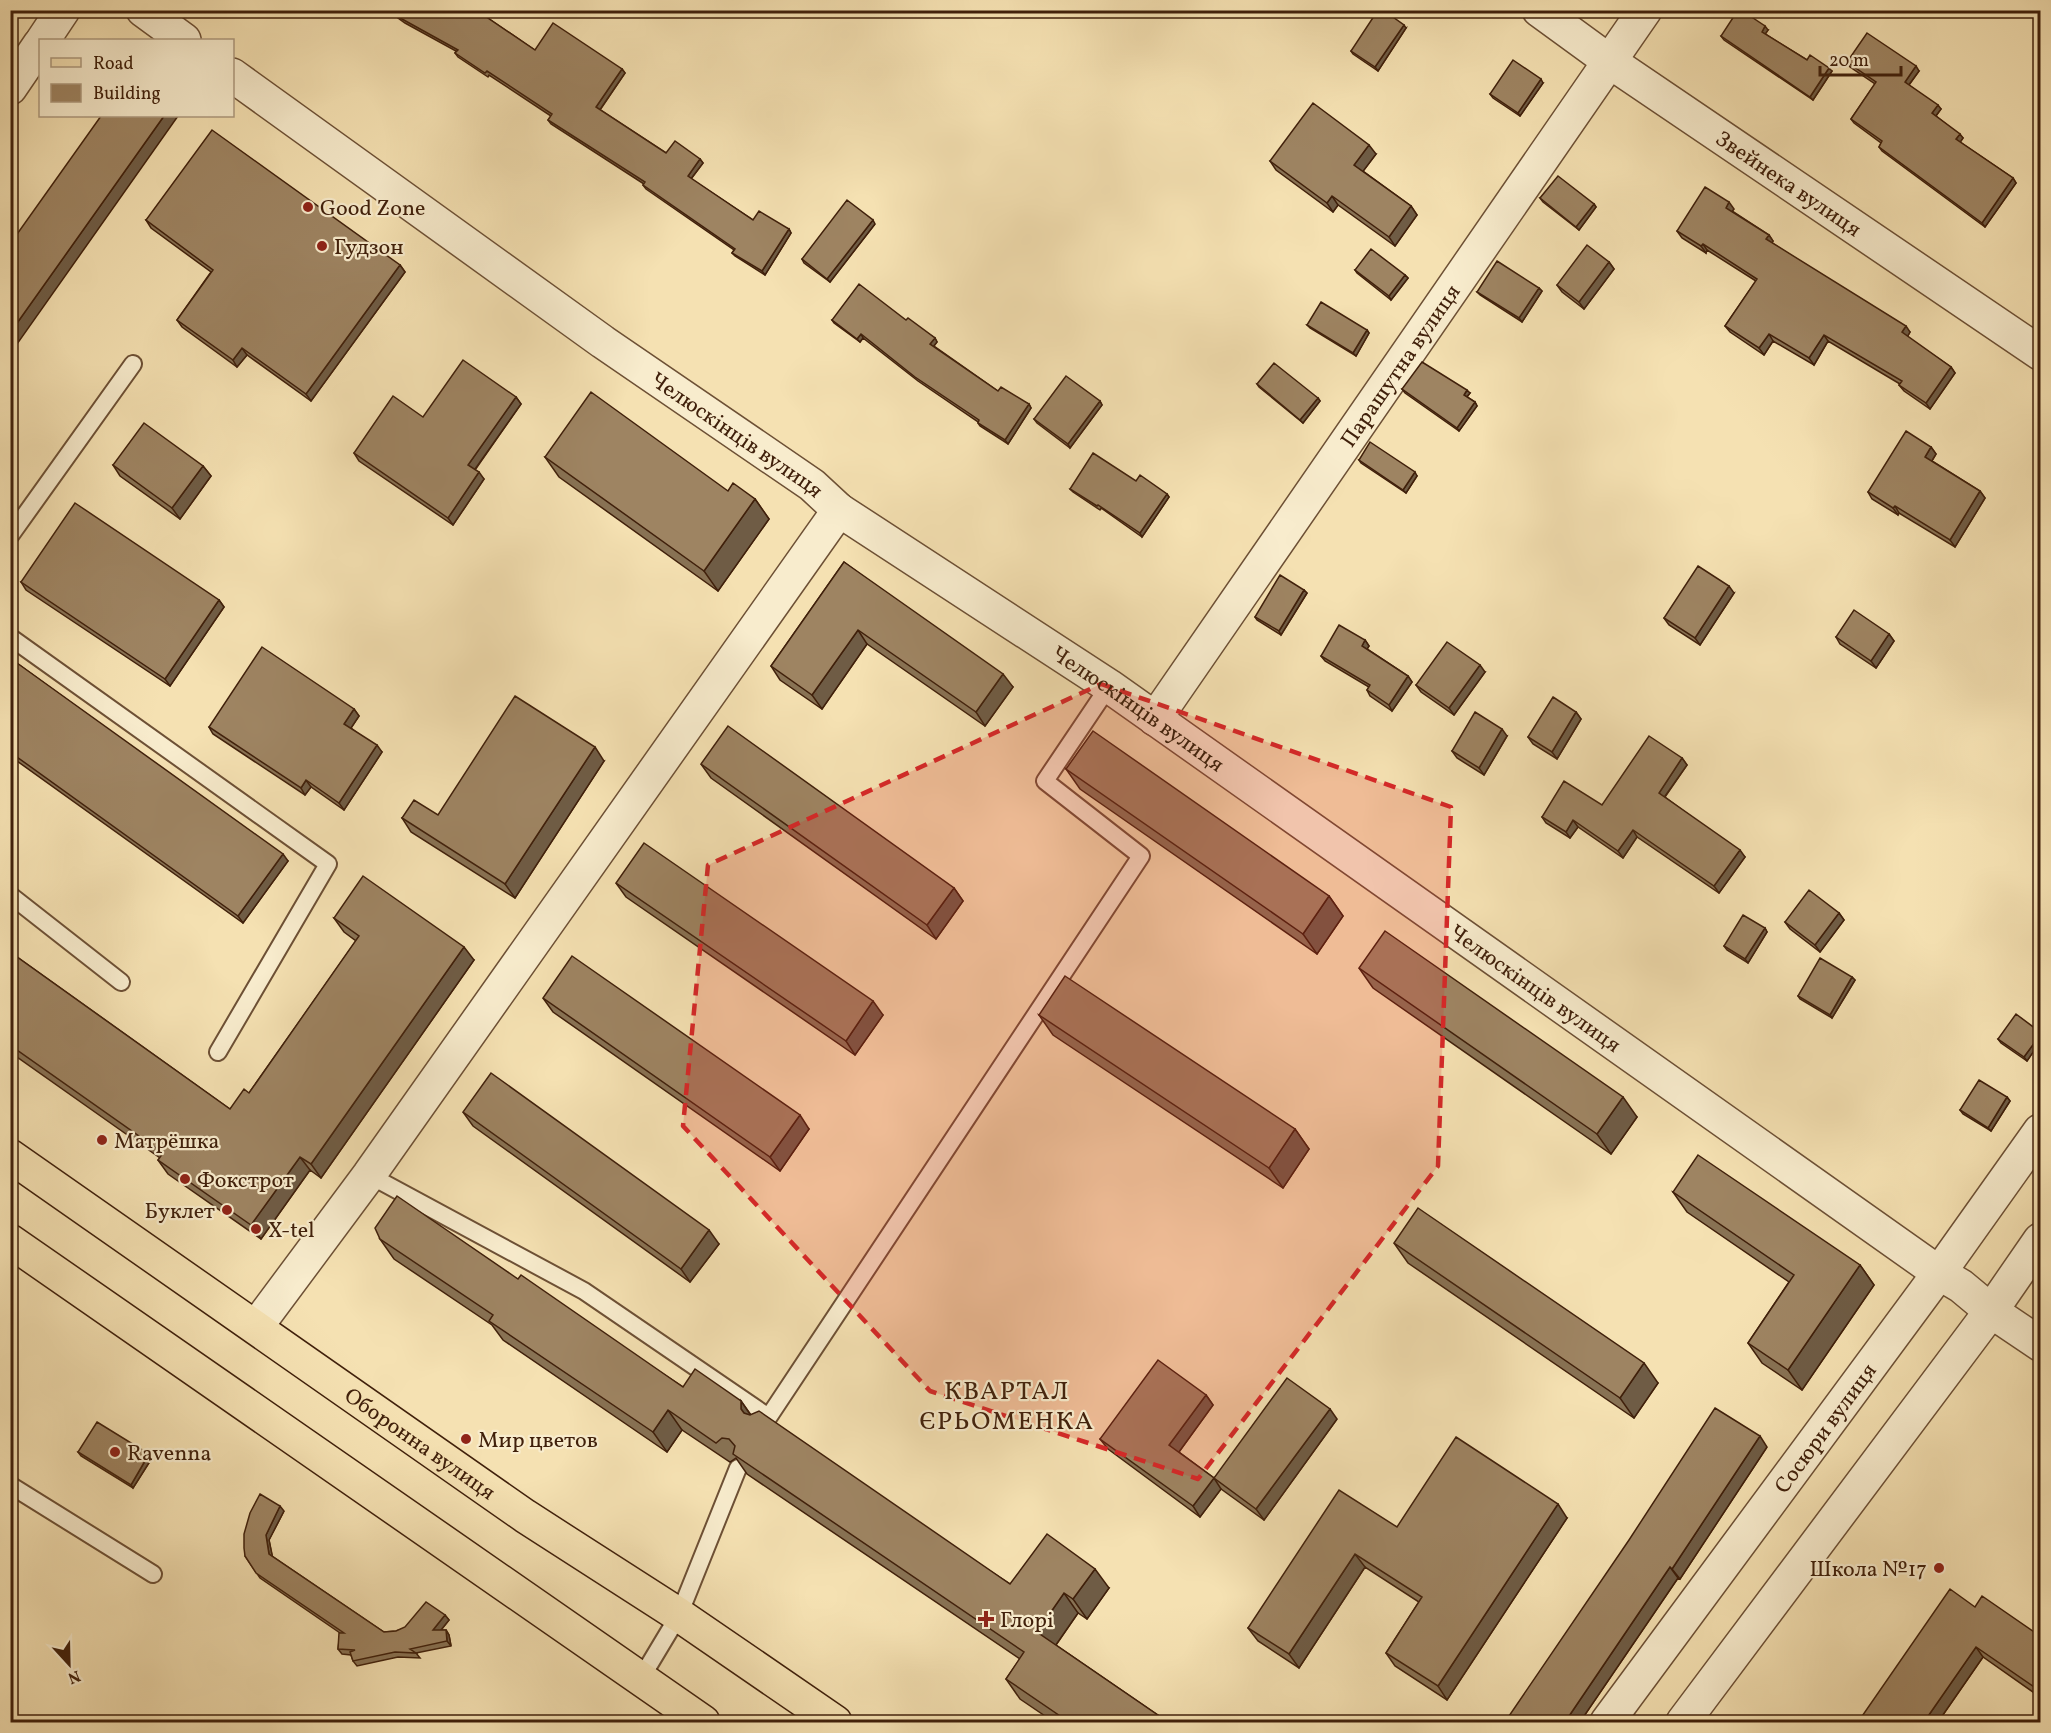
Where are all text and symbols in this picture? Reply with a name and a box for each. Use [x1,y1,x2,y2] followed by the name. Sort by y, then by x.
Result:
[39,39,234,117] legend
[1820,39,1901,77] scale bar
[1829,49,1869,74] text: 20 m
[93,52,134,77] text: Road
[93,82,161,107] text: Building
[1708,124,1867,246] street label: Звейнека вулиця
[320,194,425,225] place label: Good Zone
[301,200,315,214] marker: Good Zone
[334,233,404,264] place label: Гудзон
[315,239,329,253] marker: Гудзон
[1334,279,1469,455] street label: Парашутна вулиця
[643,366,829,506] street label: Челюскінців вулиця
[1044,639,1230,781] street label: Челюскінців вулиця
[1442,918,1626,1061] street label: Челюскінців вулиця
[114,1127,220,1158] place label: Матрёшка
[95,1133,109,1147] marker: Матрёшка
[197,1166,294,1197] place label: Фокстрот
[178,1172,192,1186] marker: Фокстрот
[144,1197,215,1228] place label: Буклет
[220,1203,234,1217] marker: Буклет
[268,1216,315,1247] place label: X-tel
[249,1222,263,1236] marker: X-tel
[1768,1358,1885,1501] street label: Сосюри вулиця
[919,1374,1095,1440] district label: КВАРТАЛ ЄРЬОМЕНКА
[337,1381,501,1509] street label: Оборонна вулиця
[478,1426,598,1457] place label: Мир цветов
[459,1432,473,1446] marker: Мир цветов
[127,1439,211,1470] place label: Ravenna
[108,1445,122,1459] marker: Ravenna
[1809,1555,1927,1586] place label: Школа №17
[1932,1561,1946,1575] marker: Школа №17
[1000,1606,1054,1637] place label: Глорі
[977,1610,995,1628] marker: Глорі
[39,1634,99,1694] north arrow
[64,1664,83,1689] text: N

